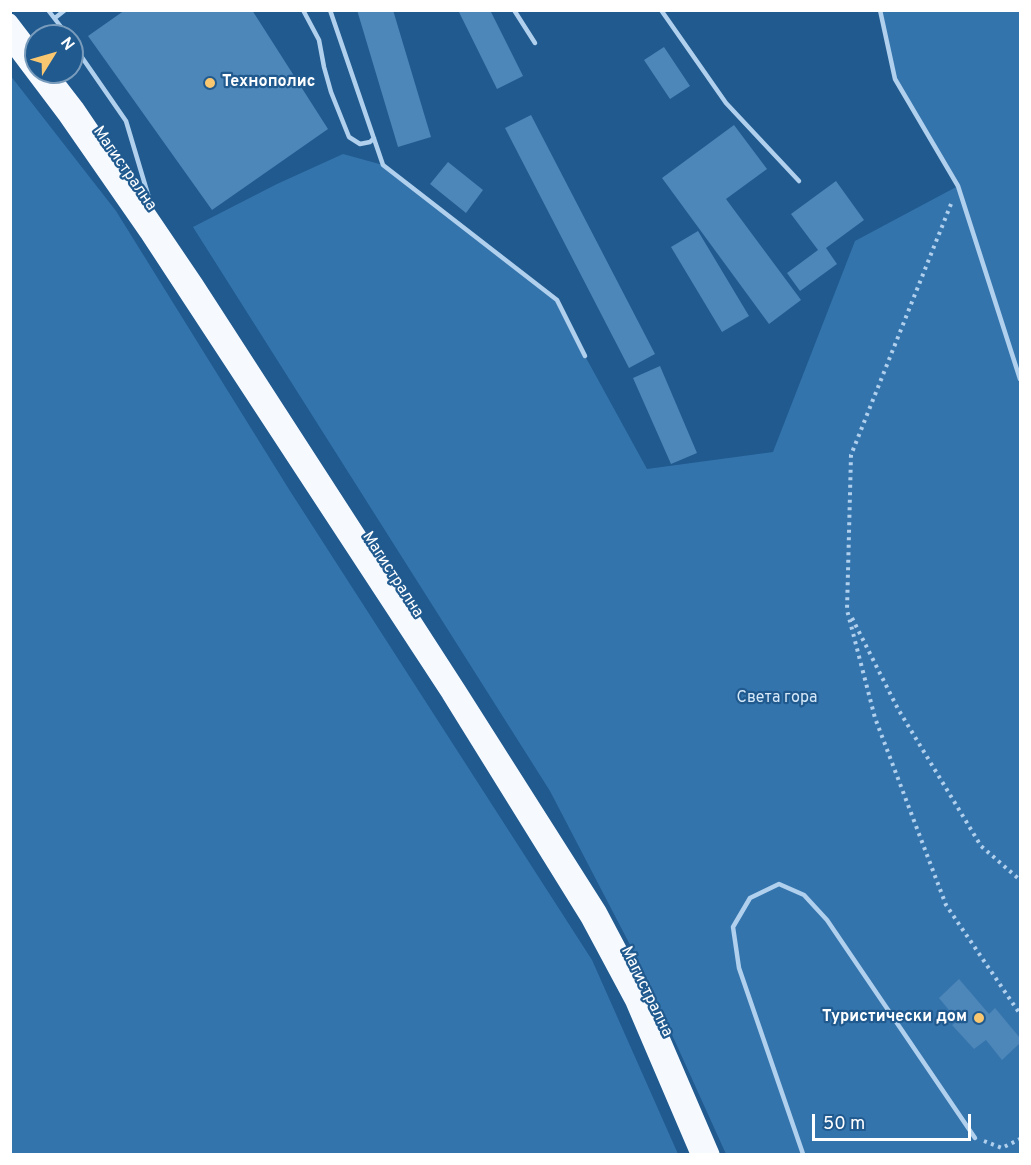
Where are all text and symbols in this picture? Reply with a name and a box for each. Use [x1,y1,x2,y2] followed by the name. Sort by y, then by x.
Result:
[24,24,84,84] north arrow
[55,34,78,55] text: N
[222,73,315,93] place label: Технополис
[203,76,217,90] marker: Технополис
[88,123,160,215] street label: Магистрална
[357,528,427,622] street label: Магистрална
[737,689,817,709] park label: Света гора
[616,944,676,1040] street label: Магистрална
[822,1008,967,1028] place label: Туристически дом
[972,1011,986,1025] marker: Туристически дом
[815,1102,974,1140] scale bar
[823,1113,865,1136] text: 50 m

